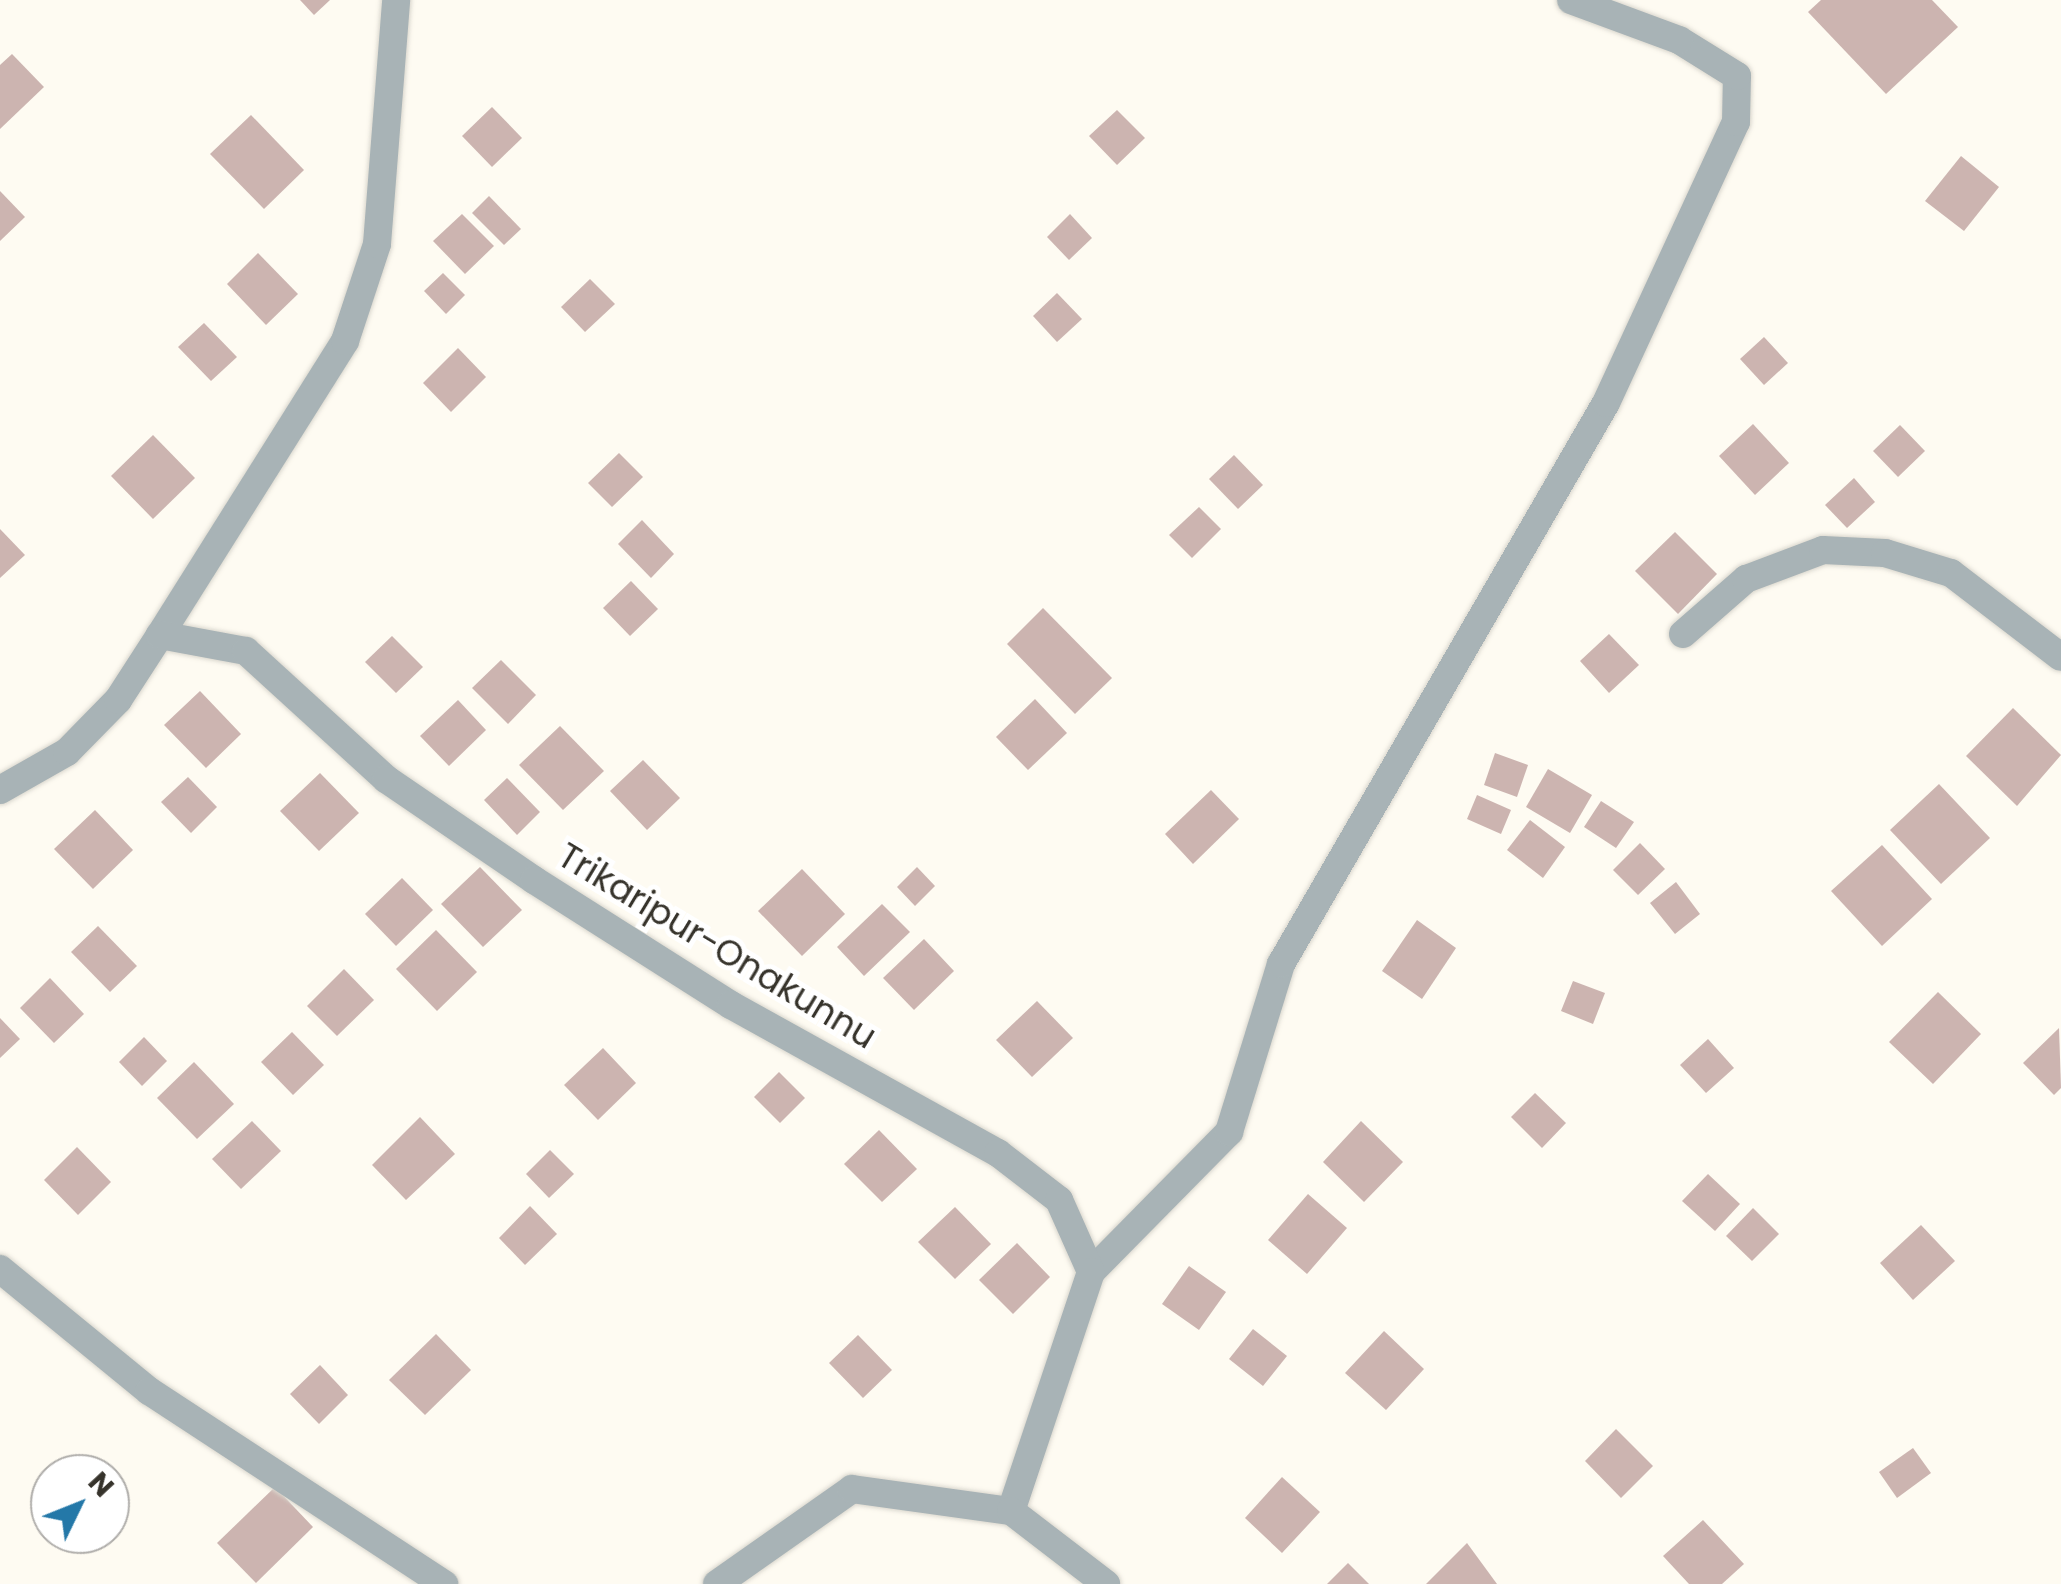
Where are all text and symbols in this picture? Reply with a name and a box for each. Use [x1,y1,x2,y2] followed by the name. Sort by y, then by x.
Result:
[550,834,884,1058] street label: Trikaripur-Onakunnu
[30,1454,130,1554] north arrow
[79,1464,122,1506] text: N

